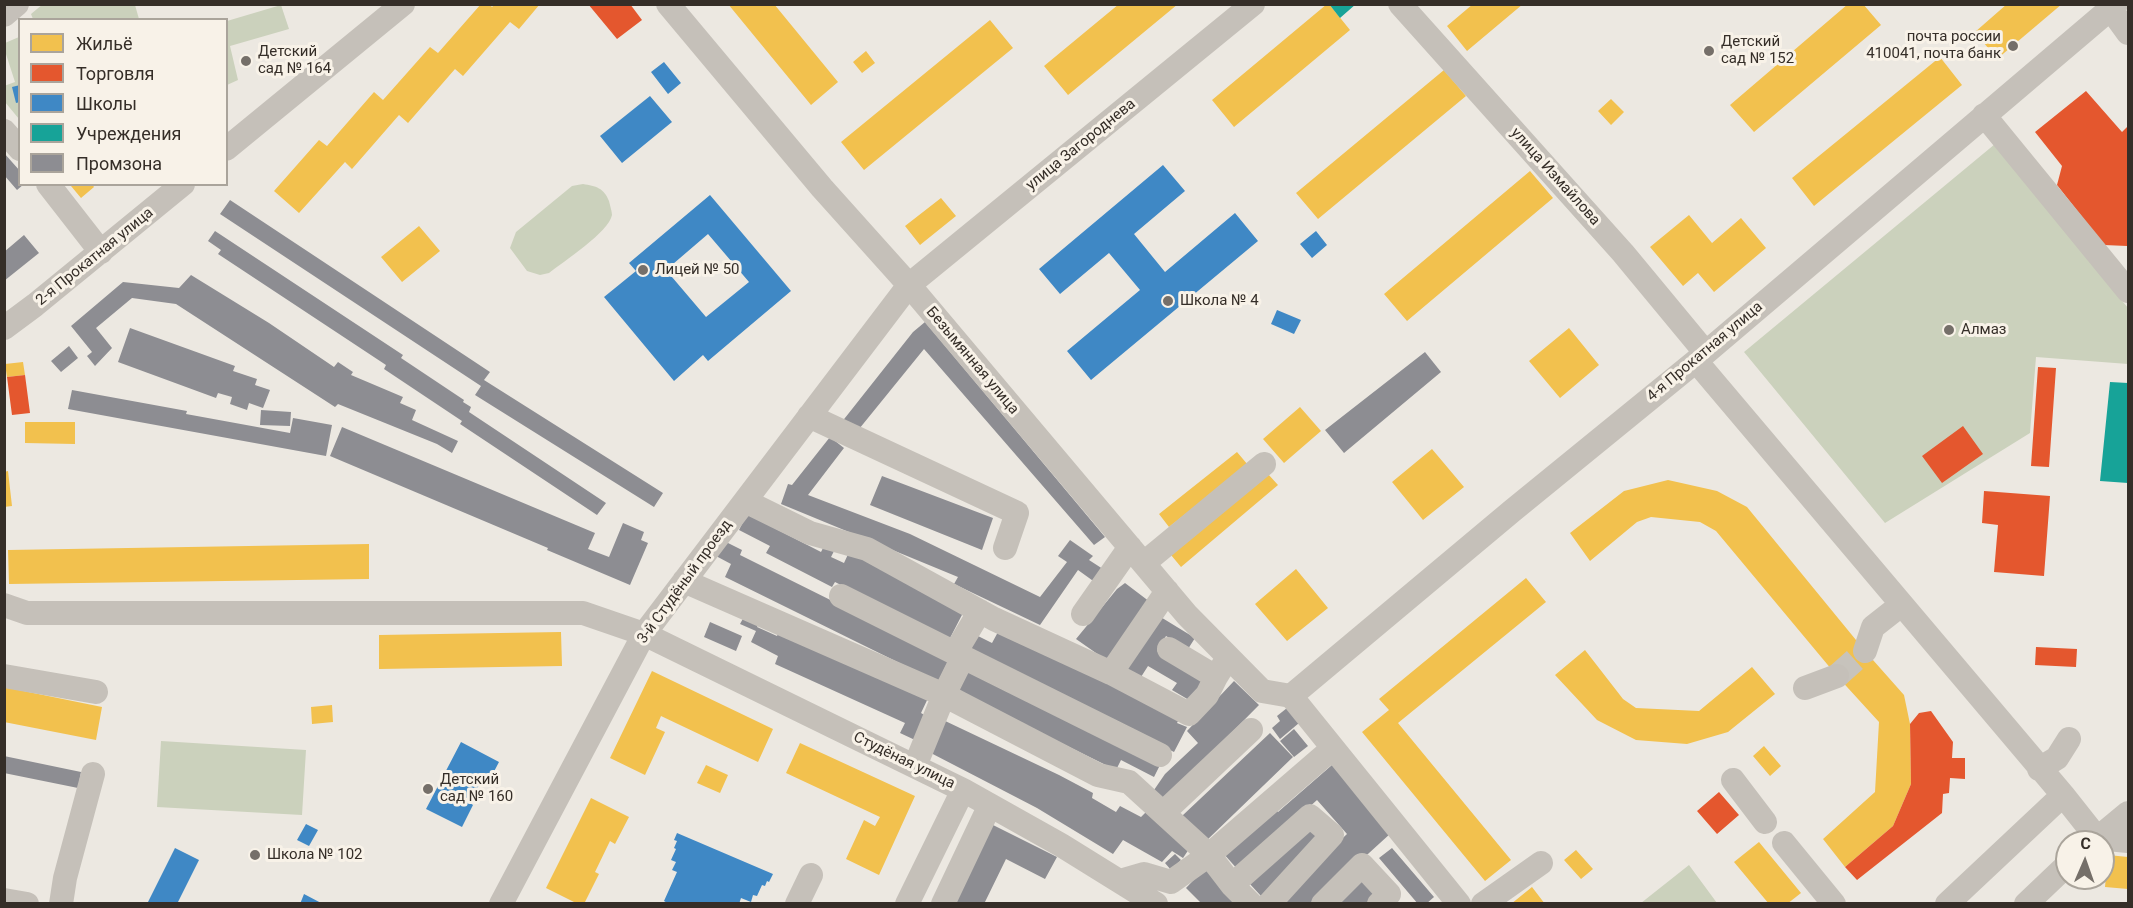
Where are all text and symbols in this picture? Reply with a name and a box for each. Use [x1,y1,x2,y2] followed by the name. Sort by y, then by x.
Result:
[18,18,228,186] legend
[1866,28,2001,63] place label: почта россии 410041, почта банк
[76,33,132,54] text: Жильё
[1721,33,1794,68] place label: Детский сад № 152
[2006,39,2020,53] marker: почта россии 410041, почта банк
[258,43,331,78] place label: Детский сад № 164
[1702,44,1716,58] marker: Детский сад № 152
[239,54,253,68] marker: Детский сад № 164
[76,63,154,84] text: Торговля
[76,93,137,114] text: Школы
[1023,95,1139,195] street label: улица Загороднева
[76,123,181,144] text: Учреждения
[1506,124,1604,230] street label: улица Измайлова
[76,153,162,174] text: Промзона
[33,204,157,310] street label: 2-я Прокатная улица
[655,261,740,279] place label: Лицей № 50
[636,263,650,277] marker: Лицей № 50
[1180,292,1259,310] place label: Школа № 4
[1161,294,1175,308] marker: Школа № 4
[1643,298,1767,406] street label: 4-я Прокатная улица
[922,304,1022,418] street label: Безымянная улица
[1961,321,2006,339] place label: Алмаз
[1942,323,1956,337] marker: Алмаз
[634,517,736,647] street label: 3-й Студёный проезд
[850,729,958,793] street label: Студёная улица
[440,771,513,806] place label: Детский сад № 160
[421,782,435,796] marker: Детский сад № 160
[2055,830,2115,890] north arrow
[2080,834,2091,853] text: С
[267,846,362,864] place label: Школа № 102
[248,848,262,862] marker: Школа № 102

